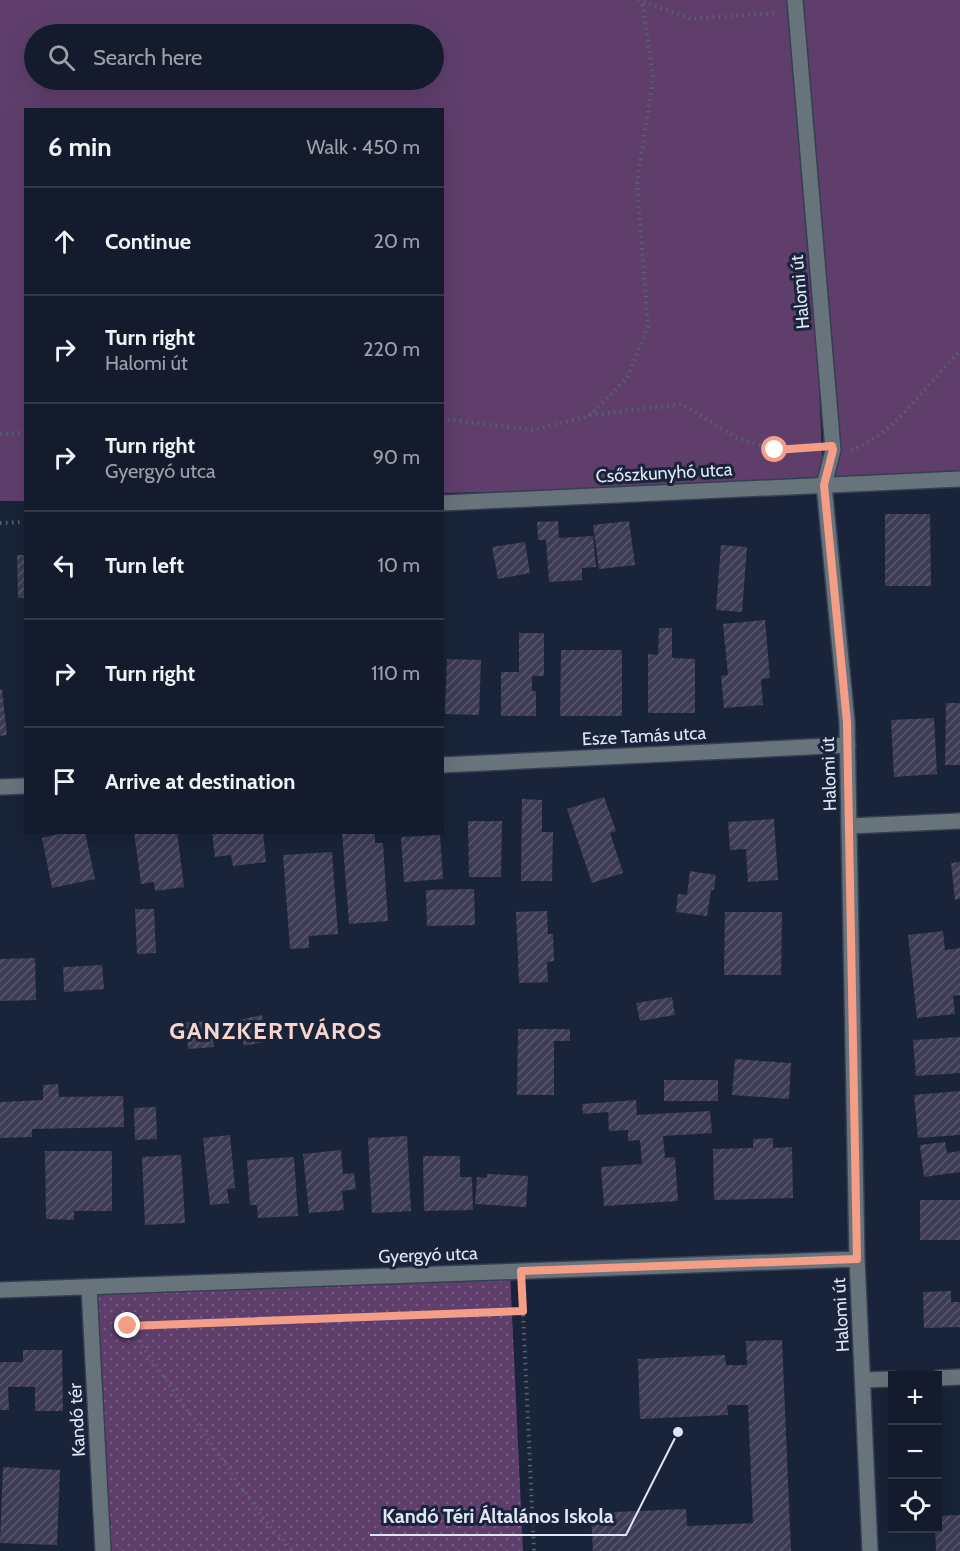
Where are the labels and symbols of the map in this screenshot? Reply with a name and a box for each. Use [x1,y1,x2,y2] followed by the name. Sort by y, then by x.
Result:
[786,254,814,330] street label: Halomi út
[761,436,787,462] route start
[595,458,733,488] street label: Csőszkunyhó utca
[581,722,707,750] street label: Esze Tamás utca
[817,736,841,812] street label: Halomi út
[169,1016,383,1045] district label: GANZKERTVÁROS
[378,1242,479,1268] street label: Gyergyó utca
[828,1277,854,1353] street label: Halomi út
[114,1312,140,1338] route end
[64,1382,90,1457] street label: Kandó tér
[370,1497,626,1535] callout: Kandó Téri Általános Iskola
[382,1504,614,1528] text: Kandó Téri Általános Iskola

